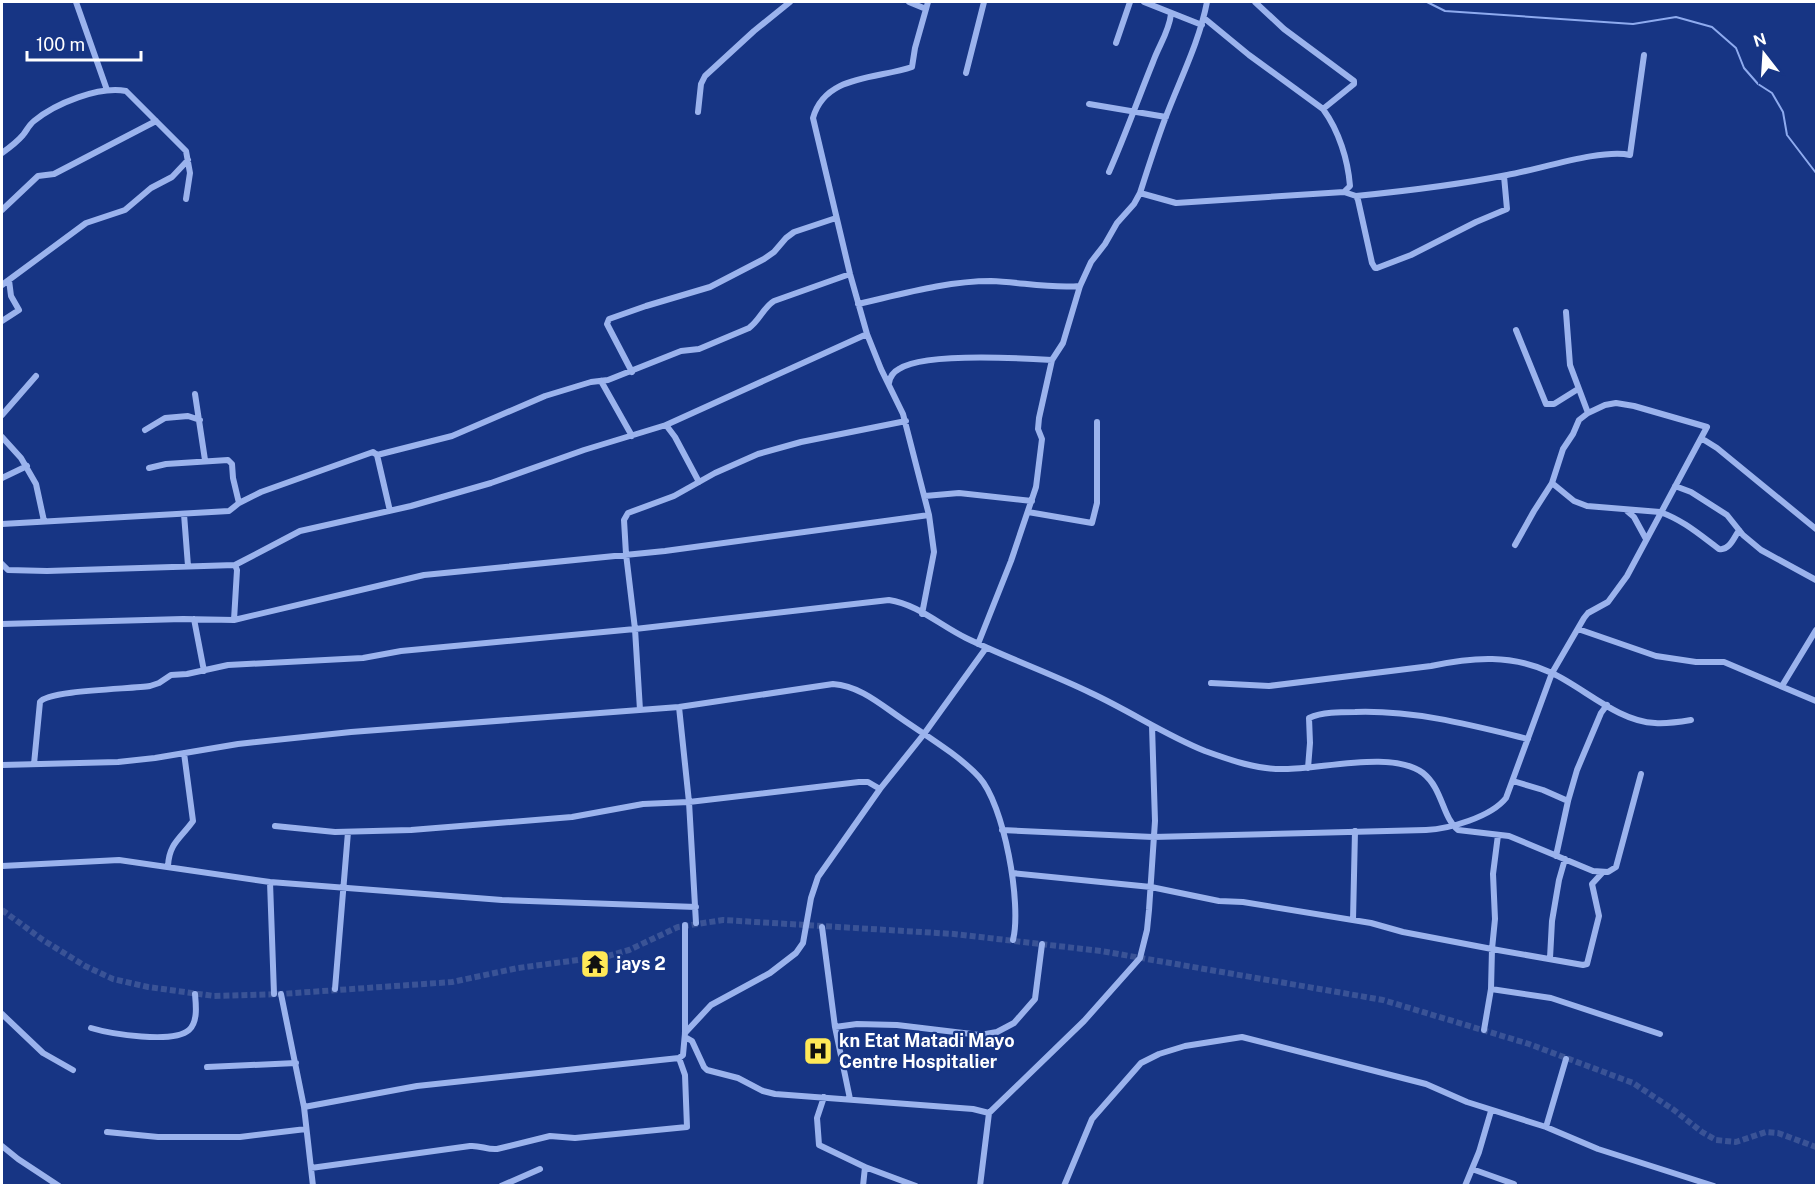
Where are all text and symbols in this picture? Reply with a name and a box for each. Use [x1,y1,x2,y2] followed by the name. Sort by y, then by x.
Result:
[27,24,141,62] scale bar
[1734,24,1794,84] north arrow
[1751,29,1769,51] text: N
[36,34,85,55] text: 100 m
[579,948,611,980] temple icon: jays 2
[615,953,666,974] place label: jays 2
[839,1030,1015,1072] place label: kn Etat Matadi Mayo Centre Hospitalier
[802,1035,834,1067] hospital icon: kn Etat Matadi Mayo Centre Hospitalier

